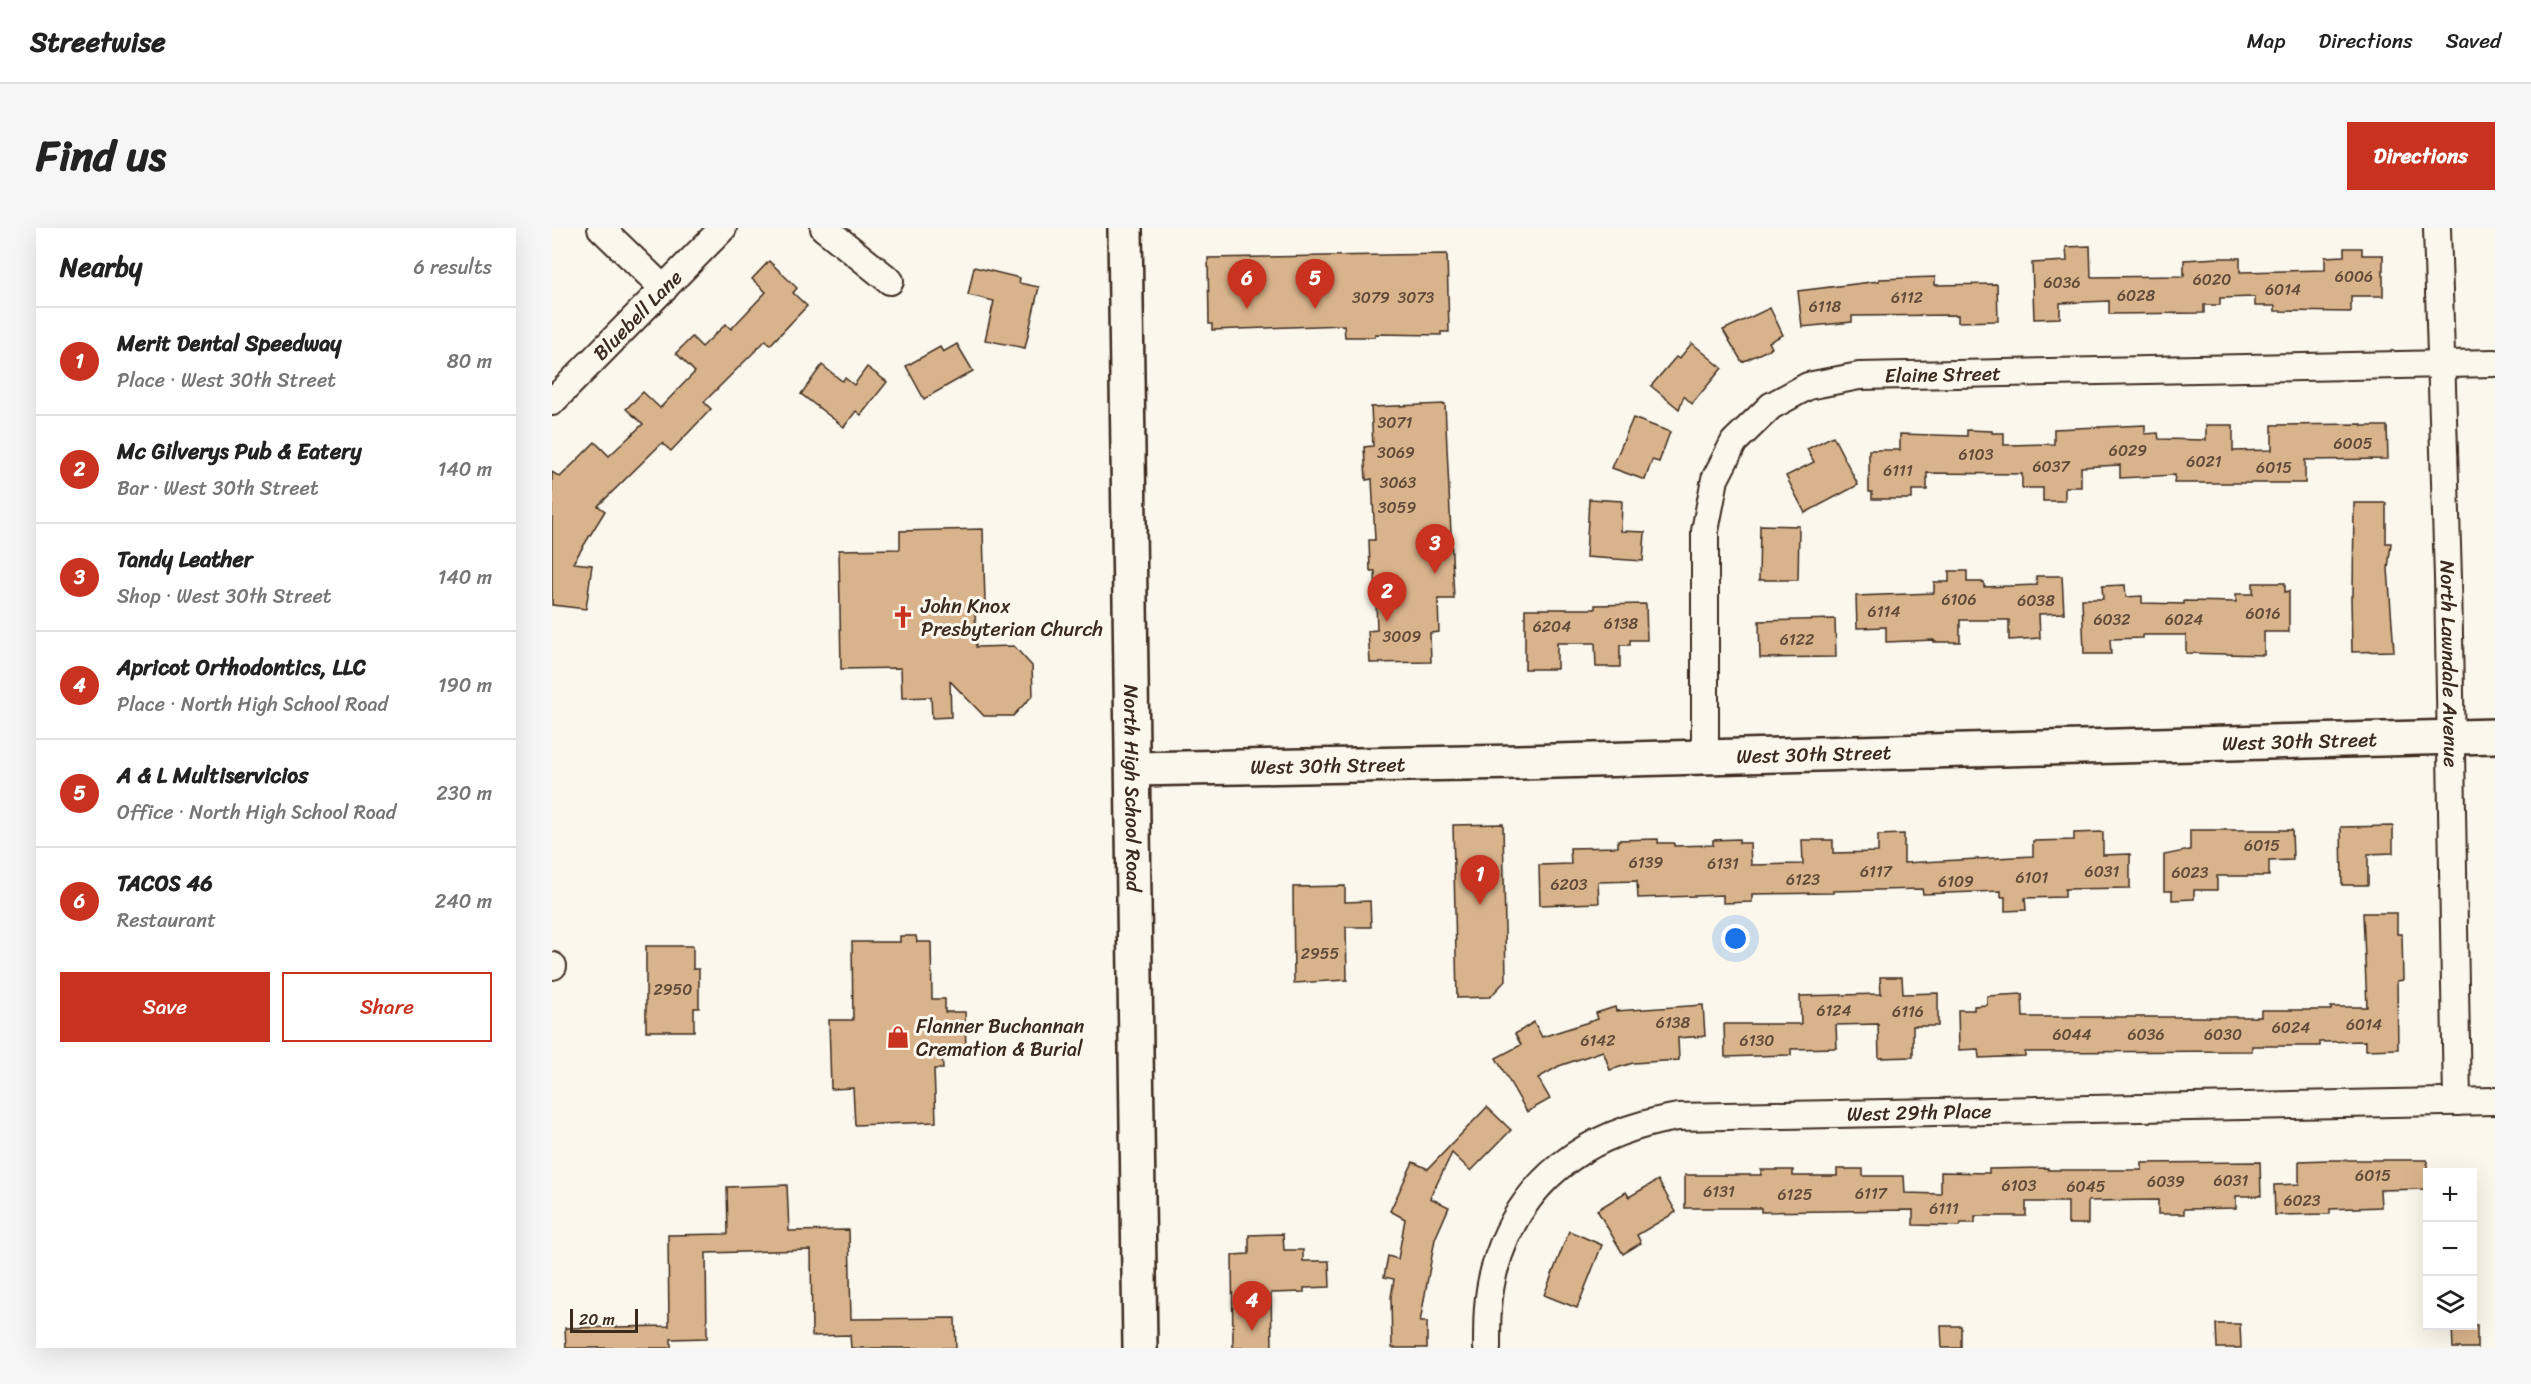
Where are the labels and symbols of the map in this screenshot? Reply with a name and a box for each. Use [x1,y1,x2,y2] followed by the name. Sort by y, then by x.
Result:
[1228,260,1266,309] pin: 6
[1296,260,1335,309] pin: 5
[585,261,691,369] street label: Bluebell Lane
[2335,262,2373,291] house number: 6006
[2193,265,2231,294] house number: 6020
[2043,268,2081,297] house number: 6036
[2265,275,2301,304] house number: 6014
[2117,281,2155,310] house number: 6028
[1352,283,1390,312] house number: 3079
[1398,283,1435,312] house number: 3073
[1891,283,1923,312] house number: 6112
[1809,292,1842,321] house number: 6118
[1884,356,2001,393] street label: Elaine Street
[1378,408,1413,437] house number: 3071
[2333,429,2373,458] house number: 6005
[2109,436,2147,465] house number: 6029
[1377,438,1415,467] house number: 3069
[1959,440,1994,469] house number: 6103
[2186,447,2222,476] house number: 6021
[2032,452,2070,481] house number: 6037
[2256,453,2292,482] house number: 6015
[1883,456,1913,485] house number: 6111
[1380,468,1417,497] house number: 3063
[1378,493,1416,522] house number: 3059
[1416,524,1454,574] pin: 3
[2429,560,2468,768] street label: North Lawndale Avenue
[1368,572,1406,622] pin: 2
[1941,585,1977,614] house number: 6106
[2017,586,2055,615] house number: 6038
[920,589,1103,647] place label: John Knox Presbyterian Church
[1868,597,1900,626] house number: 6114
[2245,599,2281,628] house number: 6016
[890,604,916,630] church icon: John Knox Presbyterian Church
[2093,605,2131,634] house number: 6032
[2165,605,2203,634] house number: 6024
[1604,609,1639,638] house number: 6138
[1533,612,1571,641] house number: 6204
[1383,622,1422,651] house number: 3009
[1780,625,1814,654] house number: 6122
[1113,684,1151,893] street label: North High School Road
[2222,722,2378,761] street label: West 30th Street
[1736,735,1892,774] street label: West 30th Street
[1250,747,1406,785] street label: West 30th Street
[2244,831,2280,860] house number: 6015
[1629,848,1663,877] house number: 6139
[1707,849,1739,878] house number: 6131
[1460,856,1500,905] pin: 1
[1860,857,1893,886] house number: 6117
[2085,857,2120,886] house number: 6031
[2171,858,2209,887] house number: 6023
[2016,863,2049,892] house number: 6101
[1786,865,1820,894] house number: 6123
[1938,867,1974,896] house number: 6109
[1550,870,1588,899] house number: 6203
[1721,924,1750,953] your location
[1301,939,1340,968] house number: 2955
[654,975,692,1004] house number: 2950
[1816,996,1852,1025] house number: 6124
[1892,997,1924,1026] house number: 6116
[1656,1008,1691,1037] house number: 6138
[916,1009,1084,1067] place label: Flanner Buchannan Cremation & Burial
[2346,1010,2382,1039] house number: 6014
[2272,1013,2310,1042] house number: 6024
[2052,1020,2092,1049] house number: 6044
[2127,1020,2165,1049] house number: 6036
[2204,1020,2242,1049] house number: 6030
[885,1024,911,1050] shop icon: Flanner Buchannan Cremation & Burial
[1580,1026,1616,1055] house number: 6142
[1740,1026,1774,1055] house number: 6130
[1847,1094,1992,1132] street label: West 29th Place
[2355,1161,2391,1190] house number: 6015
[2214,1166,2249,1195] house number: 6031
[2147,1167,2185,1196] house number: 6039
[2002,1171,2037,1200] house number: 6103
[2067,1172,2106,1201] house number: 6045
[1703,1177,1735,1206] house number: 6131
[1855,1179,1888,1208] house number: 6117
[1778,1180,1813,1209] house number: 6125
[2283,1186,2321,1215] house number: 6023
[1929,1194,1959,1223] house number: 6111
[1232,1282,1272,1331] pin: 4
[570,1306,638,1334] scale bar

